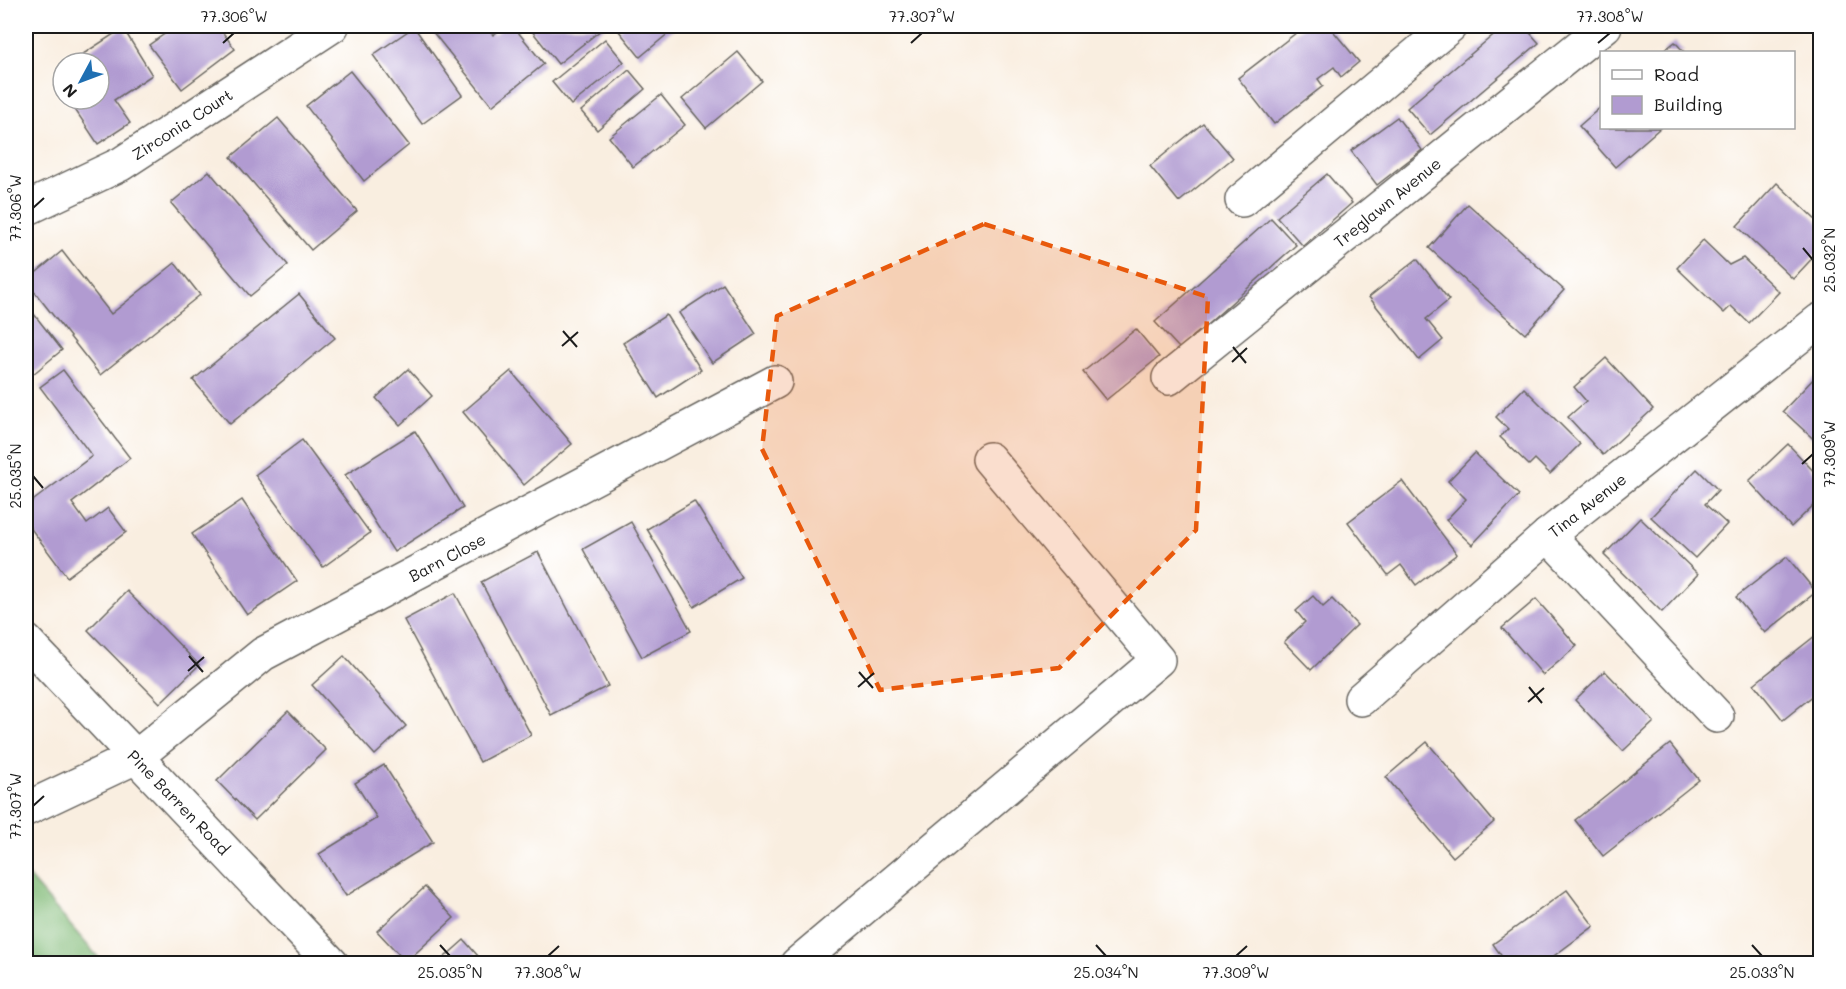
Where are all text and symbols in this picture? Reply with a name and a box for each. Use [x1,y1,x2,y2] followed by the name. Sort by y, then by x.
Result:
[200,6,268,26] text: 77.306°W
[889,6,955,26] text: 77.307°W
[1576,6,1644,26] text: 77.308°W
[51,51,111,111] north arrow
[1600,51,1795,129] legend
[1654,62,1699,86] text: Road
[57,80,81,103] text: N
[128,84,236,164] street label: Zirconia Court
[1654,92,1722,116] text: Building
[1329,152,1445,252] street label: Treglawn Avenue
[5,174,25,242] text: 77.306°W
[1819,228,1839,292] text: 25.032°N
[1819,421,1839,487] text: 77.309°W
[5,443,25,509] text: 25.035°N
[1544,468,1630,542] street label: Tina Avenue
[405,528,489,586] street label: Barn Close
[123,745,235,859] street label: Pine Barren Road
[5,773,25,839] text: 77.307°W
[417,962,483,982] text: 25.035°N
[514,962,582,982] text: 77.308°W
[1073,962,1139,982] text: 25.034°N
[1203,962,1269,982] text: 77.309°W
[1729,962,1795,982] text: 25.033°N

